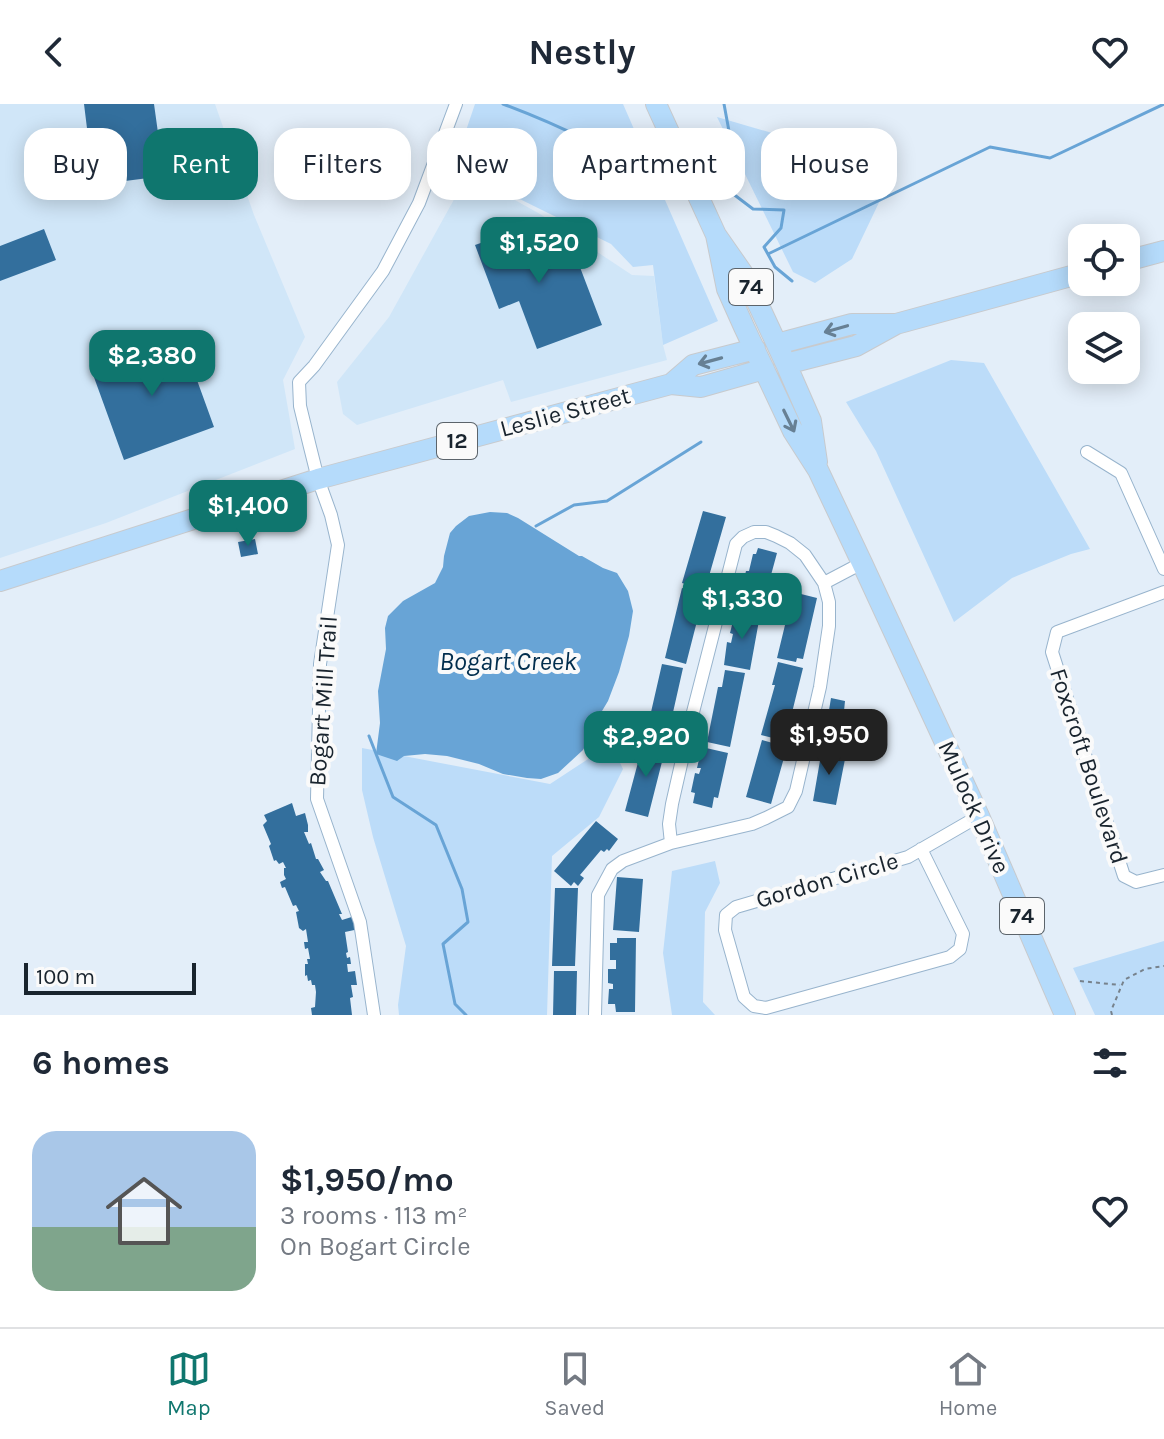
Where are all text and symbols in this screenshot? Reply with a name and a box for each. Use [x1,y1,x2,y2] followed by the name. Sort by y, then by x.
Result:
[32,30,76,74] icon: back
[1088,30,1132,74] icon: heart
[528,31,636,73] text: Nestly
[24,128,127,200] chip: Buy
[143,128,258,200] chip: Rent
[274,128,411,200] chip: Filters
[427,128,537,200] chip: New
[553,128,745,200] chip: Apartment
[761,128,897,200] chip: House
[474,217,604,285] pin: $1,520
[1068,224,1140,384] map controls
[1068,224,1140,296] button: locate
[498,227,580,258] text: $1,520
[729,269,773,305] road number: 74
[1068,312,1140,384] button: layers
[823,322,849,337] one-way arrow
[87,330,217,398] pin: $2,380
[107,340,197,371] text: $2,380
[697,355,723,370] one-way arrow
[497,381,633,443] street label: Leslie Street
[782,409,797,433] one-way arrow
[437,423,477,459] road number: 12
[183,480,313,548] pin: $1,400
[207,490,289,521] text: $1,400
[677,573,807,641] pin: $1,330
[701,583,783,614] text: $1,330
[303,615,343,787] street label: Bogart Mill Trail
[439,646,578,677] water label: Bogart Creek
[1044,665,1134,867] street label: Foxcroft Boulevard
[764,709,894,777] pin: $1,950
[581,711,711,779] pin: $2,920
[788,719,870,750] text: $1,950
[602,721,690,752] text: $2,920
[932,736,1016,878] street label: Mulock Drive
[753,846,901,914] street label: Gordon Circle
[1000,898,1044,934] road number: 74
[24,959,196,995] scale bar
[36,964,95,990] text: 100 m
[1088,1041,1132,1085] icon: filters
[32,1043,170,1083] text: 6 homes
[280,1160,454,1200] text: $1,950/mo
[96,1163,192,1259] icon: home
[1088,1189,1132,1233] icon: heart
[280,1200,468,1231] text: 3 rooms · 113 m²
[280,1231,471,1262] text: On Bogart Circle
[167,1347,211,1421] tab: Map
[544,1347,605,1421] tab: Saved
[939,1347,997,1421] tab: Home

